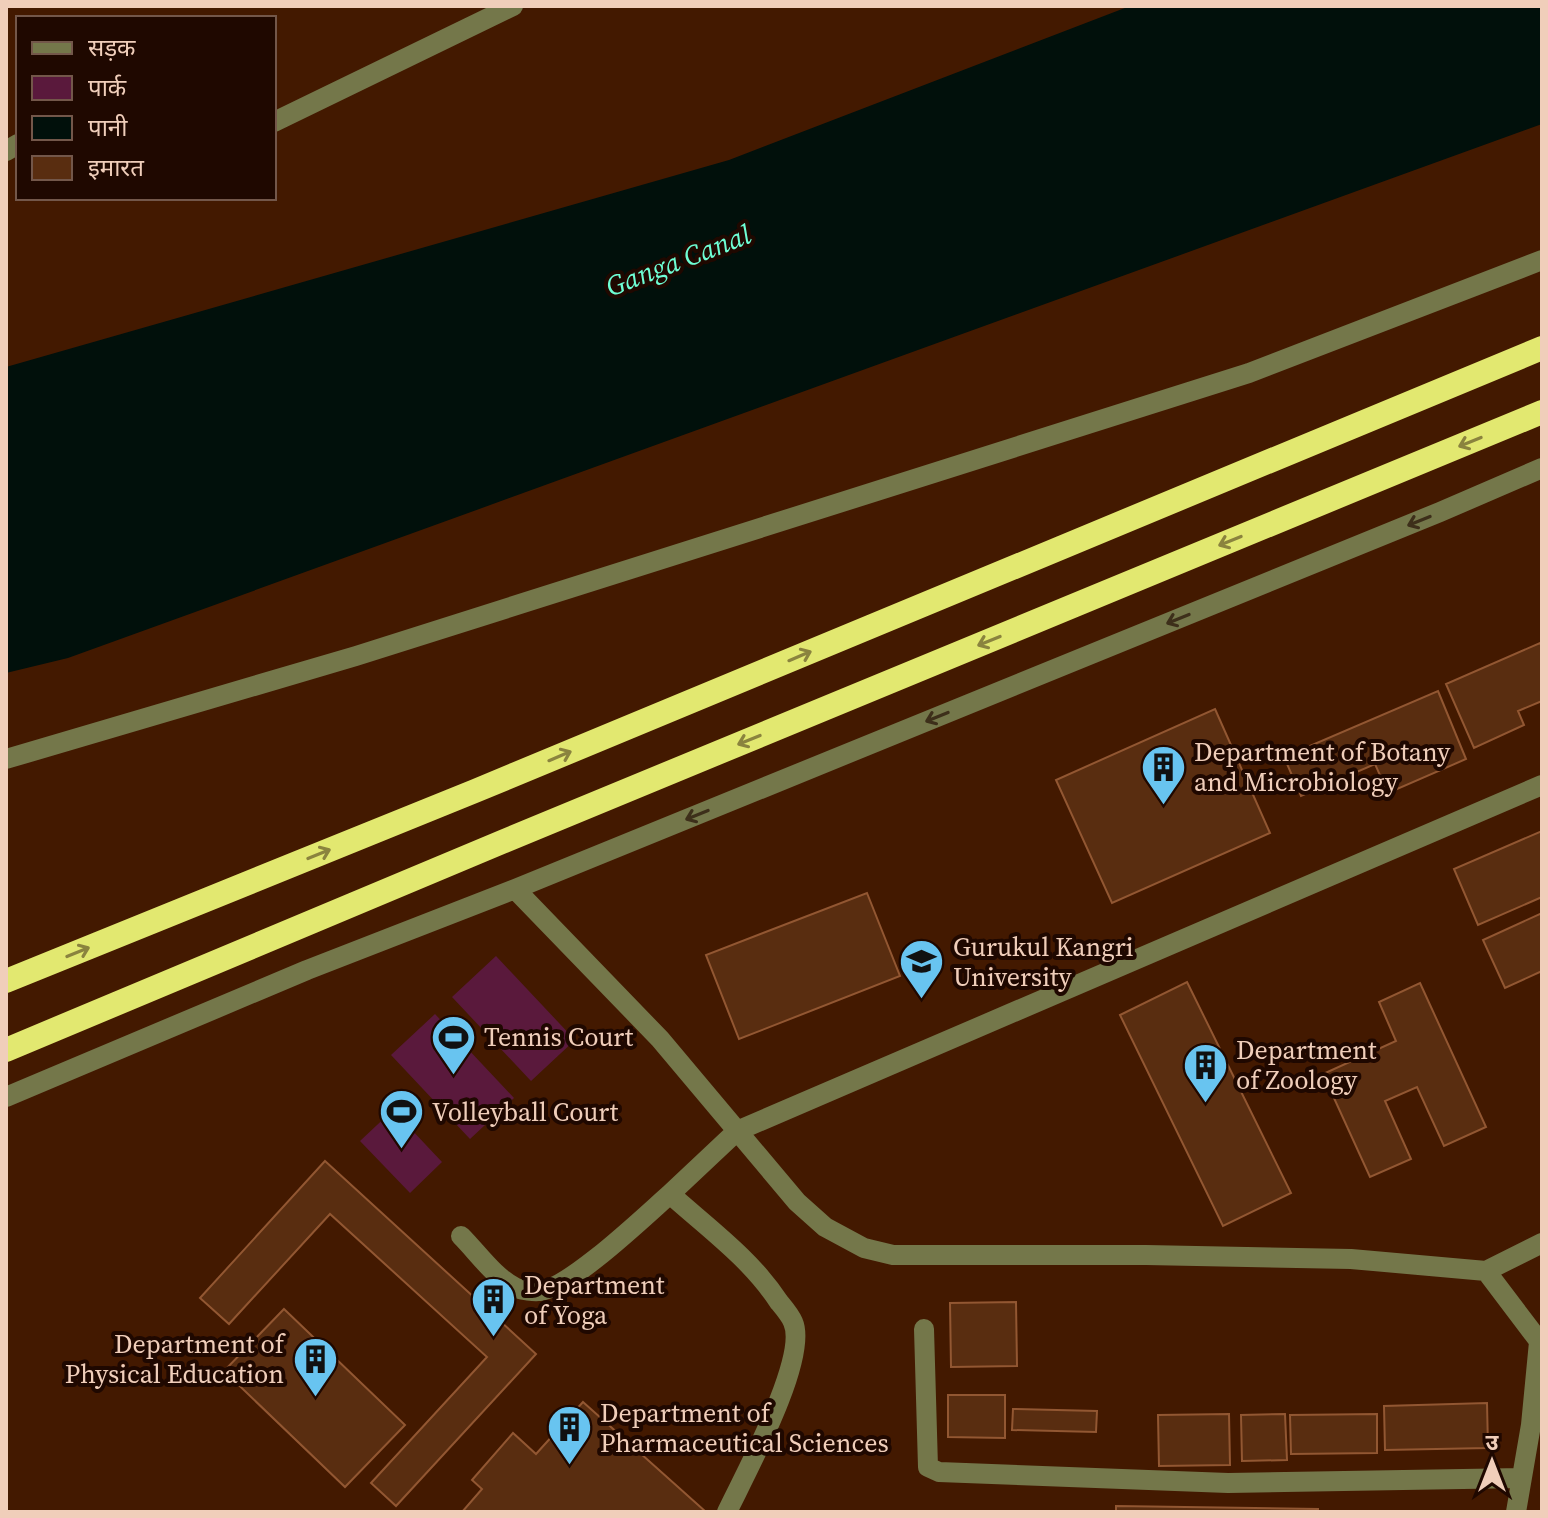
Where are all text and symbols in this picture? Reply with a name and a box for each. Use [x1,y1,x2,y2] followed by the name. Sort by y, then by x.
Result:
[16,16,276,200] legend
[88,31,136,64] text: सड़क
[88,71,127,104] text: पार्क
[88,111,128,144] text: पानी
[88,151,145,184] text: इमारत
[600,215,756,305] water label: Ganga Canal
[1458,436,1483,450] one-way arrow
[1407,515,1432,529] one-way arrow
[1218,535,1243,550] one-way arrow
[1166,613,1191,627] one-way arrow
[977,634,1002,649] one-way arrow
[787,648,812,662] one-way arrow
[925,711,950,725] one-way arrow
[737,733,762,748] one-way arrow
[1194,734,1451,800] place label: Department of Botany and Microbiology
[1139,743,1187,806] building icon: Department of Botany and Microbiology
[547,747,572,762] one-way arrow
[685,809,710,823] one-way arrow
[306,846,331,861] one-way arrow
[953,929,1133,995] place label: Gurukul Kangri University
[898,938,946,1001] school or university icon: Gurukul Kangri University
[65,944,90,958] one-way arrow
[429,1013,477,1076] sports icon: Tennis Court
[484,1019,634,1055] place label: Tennis Court
[1236,1032,1377,1098] place label: Department of Zoology
[1181,1041,1229,1104] building icon: Department of Zoology
[377,1088,425,1151] sports icon: Volleyball Court
[432,1094,619,1130] place label: Volleyball Court
[524,1267,665,1333] place label: Department of Yoga
[469,1276,517,1339] building icon: Department of Yoga
[65,1326,287,1392] place label: Department of Physical Education
[291,1335,339,1398] building icon: Department of Physical Education
[600,1395,889,1461] place label: Department of Pharmaceutical Sciences
[545,1404,593,1467] building icon: Department of Pharmaceutical Sciences
[1452,1422,1532,1502] north arrow
[1486,1427,1500,1457] text: उ

